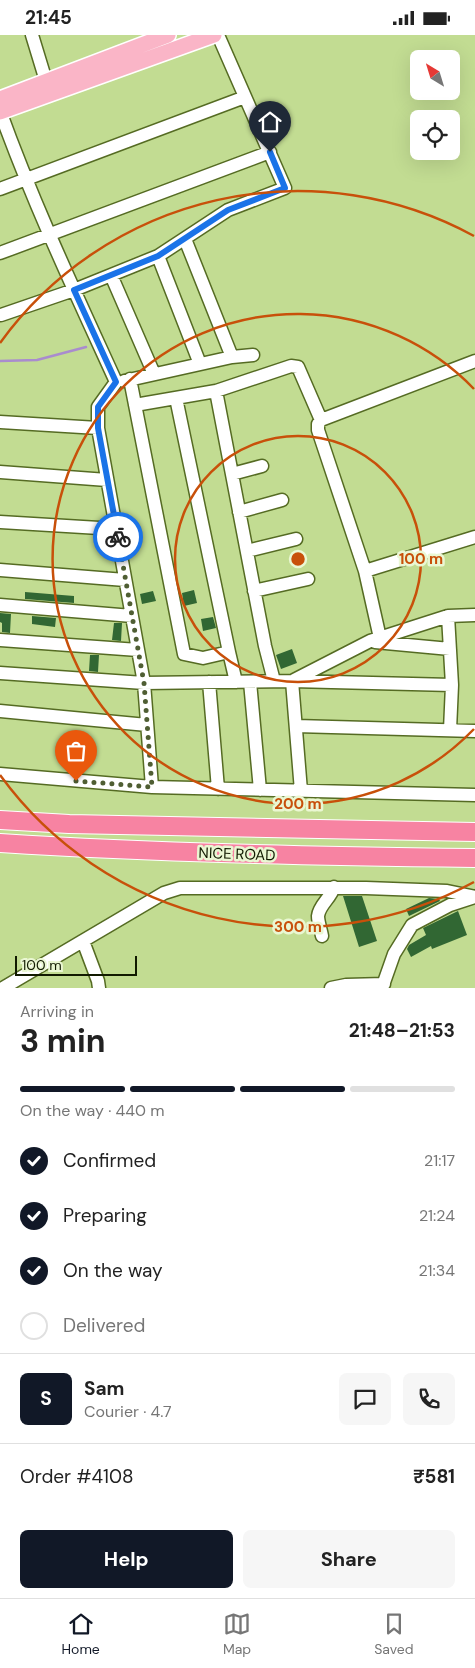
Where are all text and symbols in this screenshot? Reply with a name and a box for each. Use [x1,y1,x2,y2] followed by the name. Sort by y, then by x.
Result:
[25,5,72,30] text: 21:45
[410,50,460,100] north arrow
[410,50,460,160] map controls
[249,101,291,152] pin
[256,108,284,136] icon: home
[410,110,460,160] button: locate
[93,512,143,562] courier
[104,523,132,551] icon: bike
[399,549,443,569] text: 100 m
[289,550,307,568] centre of rings
[55,730,97,781] pin
[62,737,90,765] icon: bag
[274,794,322,814] text: 200 m
[198,843,276,865] street label: NICE ROAD
[274,917,322,937] text: 300 m
[15,953,138,976] scale bar
[22,956,62,974] text: 100 m
[20,1001,94,1022] text: Arriving in
[349,1018,455,1043] text: 21:48–21:53
[20,1020,105,1062] text: 3 min
[20,1100,164,1121] text: On the way · 440 m
[20,1147,48,1175] icon: check
[63,1148,156,1173] text: Confirmed
[424,1150,455,1171] text: 21:17
[20,1202,48,1230] icon: check
[63,1203,147,1228] text: Preparing
[419,1205,455,1226] text: 21:24
[20,1257,48,1285] icon: check
[63,1258,163,1283] text: On the way
[418,1260,455,1281] text: 21:34
[63,1313,145,1338] text: Delivered
[339,1373,391,1425] button: chat
[403,1373,455,1425] button: phone
[84,1376,125,1401] text: Sam
[40,1386,52,1411] text: S
[84,1401,172,1422] text: Courier · 4.7
[20,1464,133,1489] text: Order #4108
[413,1464,455,1489] text: ₹581
[20,1530,233,1588] button: Help
[243,1530,455,1588] button: Share
[62,1610,100,1658] tab: Home
[223,1610,251,1658] tab: Map
[374,1610,413,1658] tab: Saved

